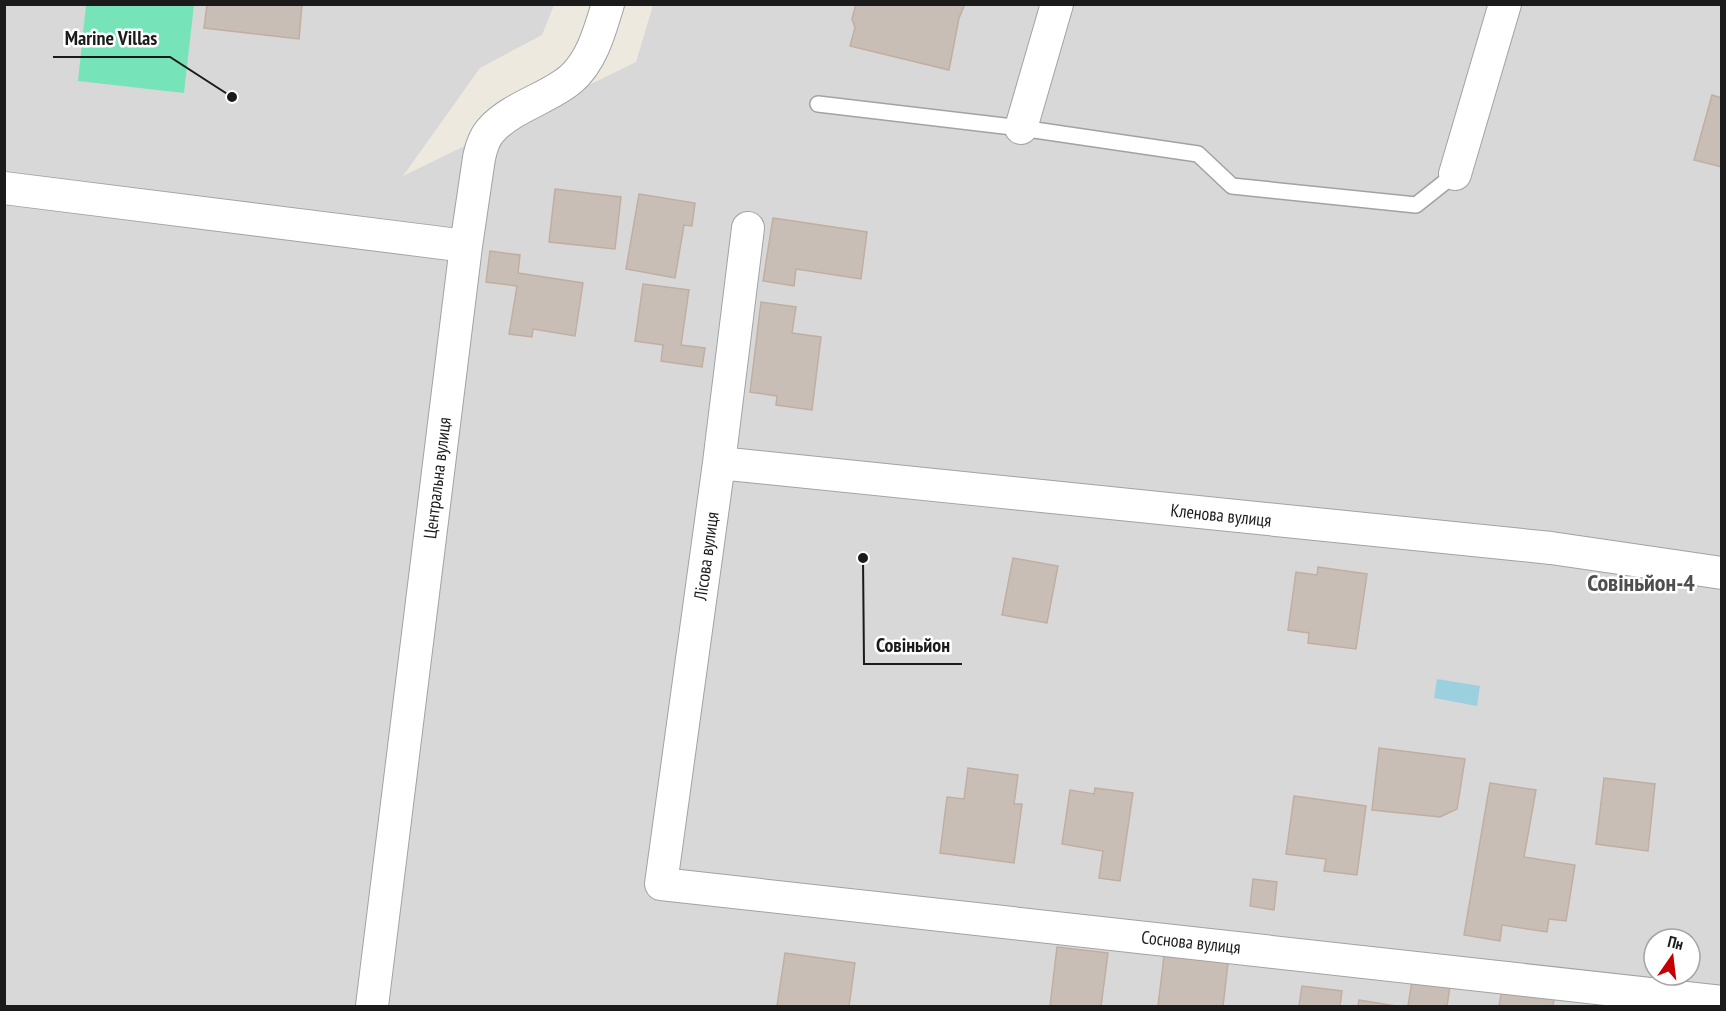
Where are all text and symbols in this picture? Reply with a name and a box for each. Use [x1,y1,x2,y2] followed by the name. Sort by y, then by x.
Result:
[53,19,170,57] callout: Marine Villas
[65,25,157,51] text: Marine Villas
[418,416,456,540] street label: Центральна вулиця
[1169,498,1273,532] street label: Кленова вулиця
[688,510,724,603] street label: Лісова вулиця
[1587,567,1695,598] district label: Совіньйон-4
[864,626,962,664] callout: Совіньйон
[876,632,950,658] text: Совіньйон
[1140,925,1242,959] street label: Соснова вулиця
[1642,927,1702,987] north arrow
[1666,931,1686,954] text: Пн

